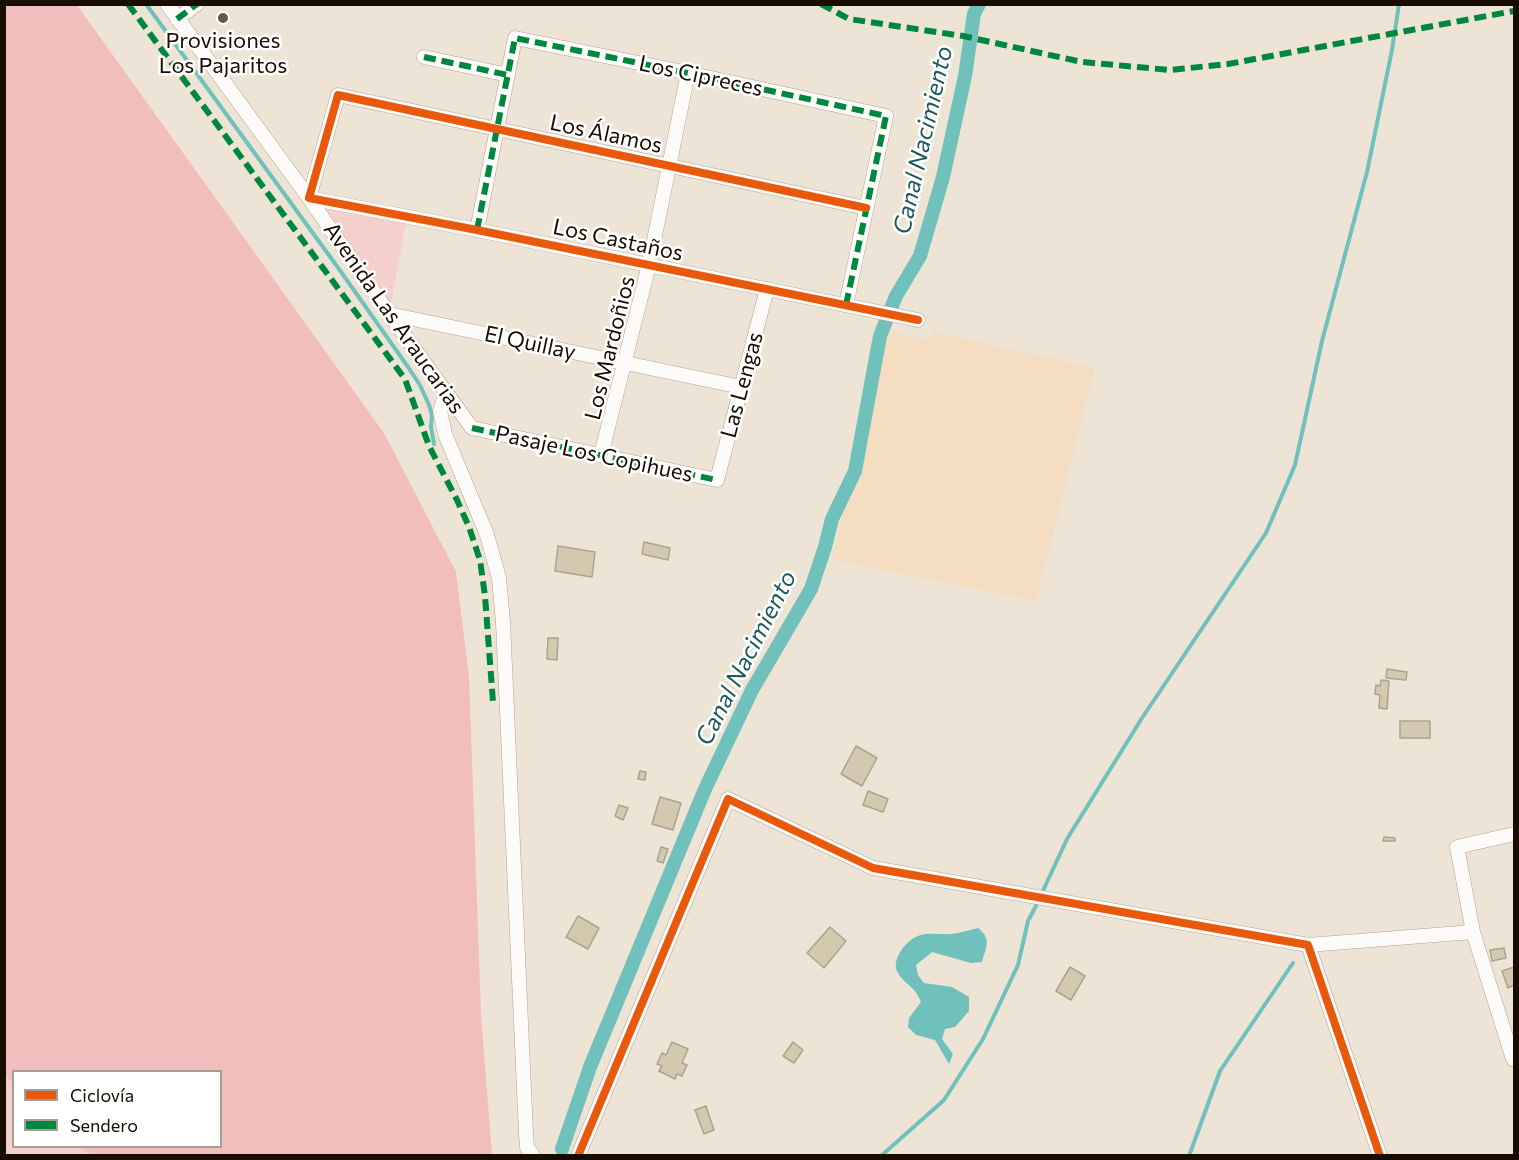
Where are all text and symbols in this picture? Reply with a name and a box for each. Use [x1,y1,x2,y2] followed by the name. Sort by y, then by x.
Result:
[216,11,230,25] marker: Provisiones Los Pajaritos
[159,28,287,80] place label: Provisiones Los Pajaritos
[887,43,959,237] water label: Canal Nacimiento
[637,50,765,102] street label: Los Cipreces
[547,109,665,159] street label: Los Álamos
[551,213,685,267] street label: Los Castaños
[318,217,470,419] street label: Avenida Las Araucarias
[579,273,641,423] street label: Los Mardoñios
[482,320,578,366] street label: El Quillay
[715,329,769,441] street label: Las Lengas
[493,420,695,488] street label: Pasaje Los Copihues
[690,566,802,750] water label: Canal Nacimiento
[12,1070,222,1148] legend
[70,1084,134,1106] text: Ciclovía
[70,1114,138,1136] text: Sendero

